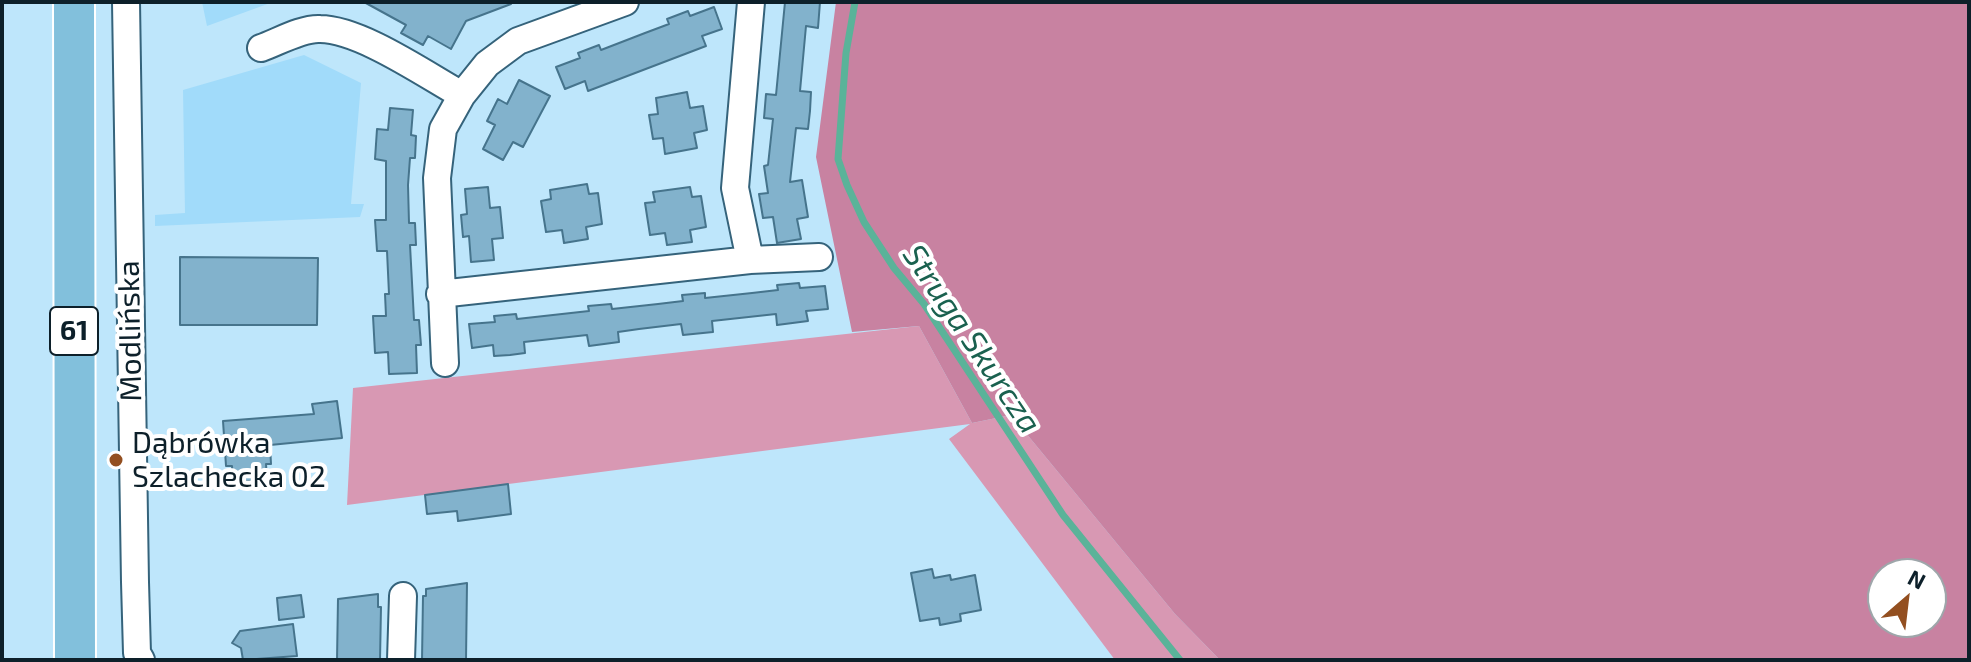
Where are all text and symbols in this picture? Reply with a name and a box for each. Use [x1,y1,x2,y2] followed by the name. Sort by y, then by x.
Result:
[895,237,1049,441] water label: Struga Skurcza
[111,260,149,402] street label: Modlińska
[50,307,98,355] road number: 61
[132,425,326,496] place label: Dąbrówka Szlachecka 02
[107,451,125,469] marker: Dąbrówka Szlachecka 02
[1867,558,1947,638] north arrow
[1904,563,1930,594] text: N

